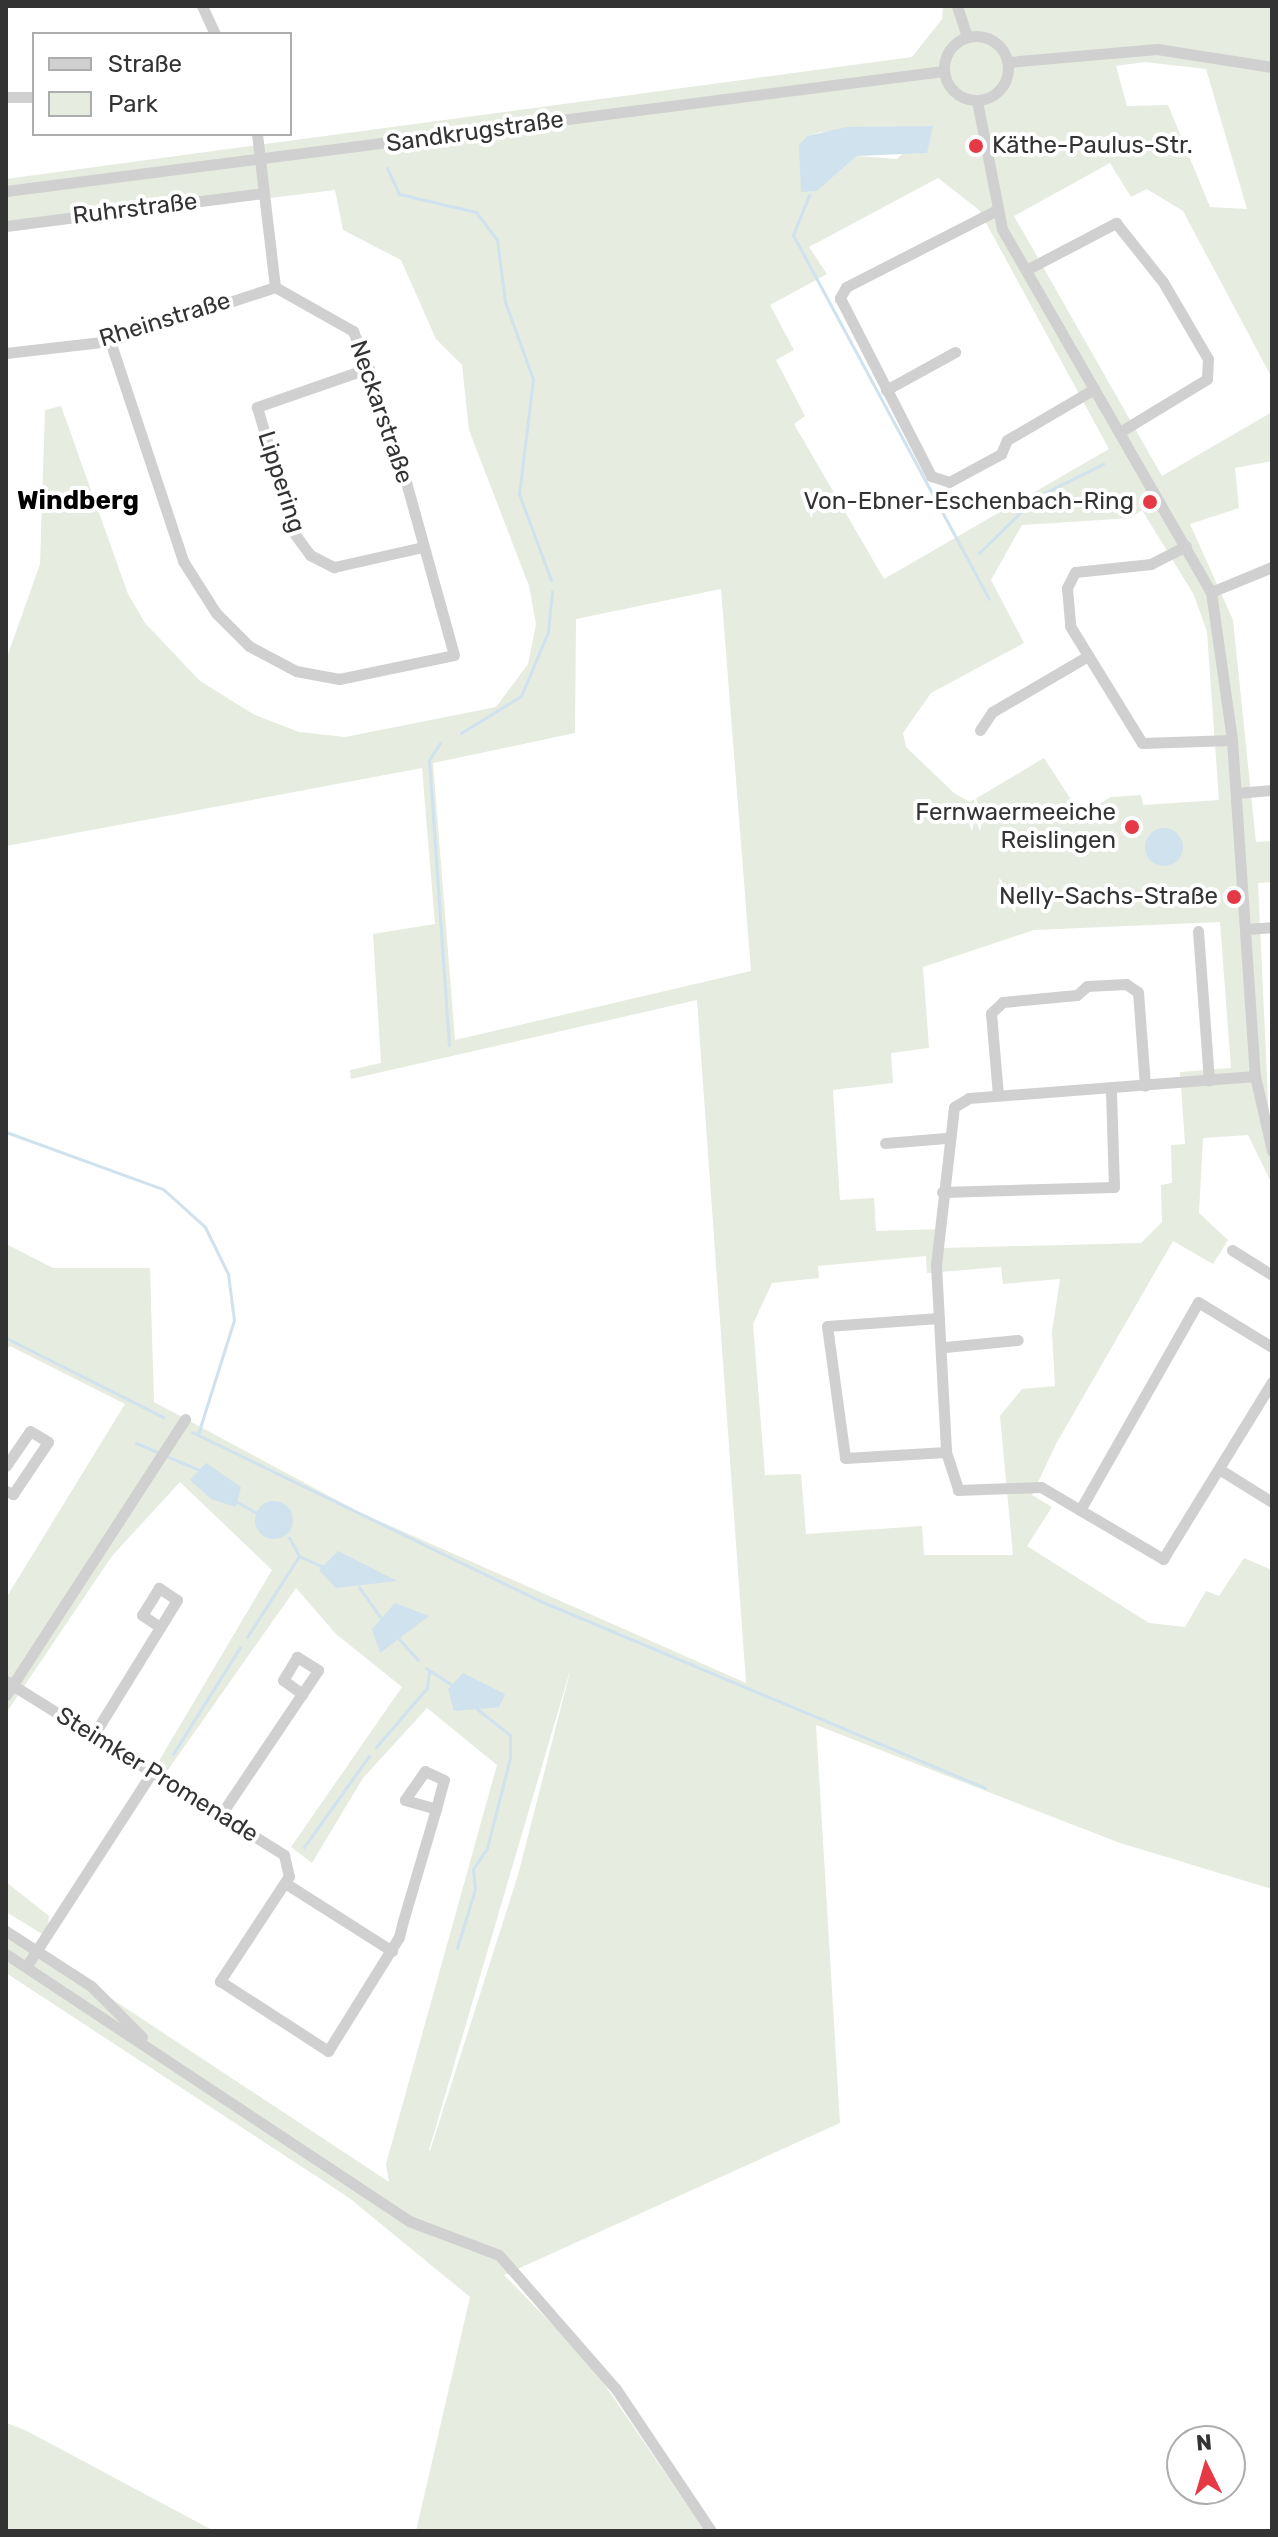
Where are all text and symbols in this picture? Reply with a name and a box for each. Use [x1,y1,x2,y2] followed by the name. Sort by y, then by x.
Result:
[32,32,292,136] legend
[108,50,182,78] text: Straße
[108,90,158,118] text: Park
[385,105,565,159] street label: Sandkrugstraße
[992,132,1193,160] place label: Käthe-Paulus-Str.
[967,137,985,155] marker: Käthe-Paulus-Str.
[71,187,199,231] street label: Ruhrstraße
[96,286,234,354] street label: Rheinstraße
[343,337,419,487] street label: Neckarstraße
[251,428,311,536] street label: Lippering
[17,485,139,517] district label: Windberg
[803,488,1134,516] place label: Von-Ebner-Eschenbach-Ring
[1141,493,1159,511] marker: Von-Ebner-Eschenbach-Ring
[915,799,1116,855] place label: Fernwaermeeiche Reislingen
[1123,818,1141,836] marker: Fernwaermeeiche Reislingen
[999,883,1218,911] place label: Nelly-Sachs-Straße
[1225,888,1243,906] marker: Nelly-Sachs-Straße
[50,1701,264,1849] street label: Steimker Promenade
[1166,2425,1246,2505] north arrow
[1195,2428,1213,2457] text: N

